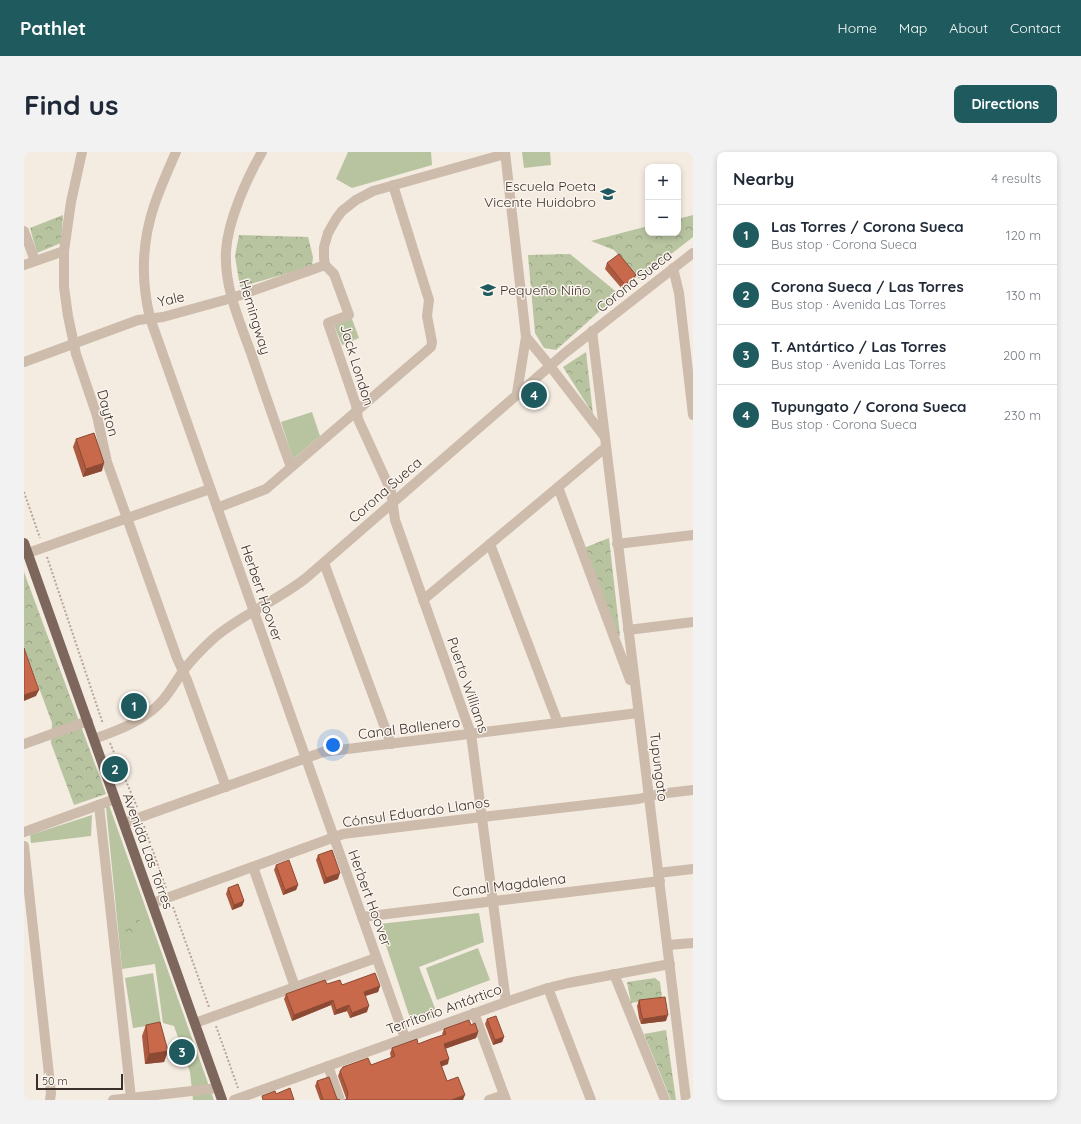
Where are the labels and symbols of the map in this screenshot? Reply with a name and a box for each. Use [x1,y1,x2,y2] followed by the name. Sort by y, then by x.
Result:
[484,177,596,211] place label: Escuela Poeta Vicente Huidobro
[599,185,617,203] school or university icon: Escuela Poeta Vicente Huidobro
[593,246,675,316] street label: Corona Sueca
[235,277,275,357] street label: Hemingway
[479,281,497,299] school or university icon: Pequeño Niño
[500,281,591,299] place label: Pequeño Niño
[156,287,186,311] street label: Yale
[336,322,378,408] street label: Jack London
[521,380,547,410] pin: 4
[93,388,123,438] street label: Dayton
[345,453,425,527] street label: Corona Sueca
[237,542,287,644] street label: Herbert Hoover
[443,635,493,735] street label: Puerto Williams
[121,691,147,721] pin: 1
[357,713,461,743] street label: Canal Ballenero
[646,731,672,803] street label: Tupungato
[323,735,343,755] your location
[102,754,128,784] pin: 2
[119,790,177,912] street label: Avenida Las Torres
[341,793,491,831] street label: Cónsul Eduardo Llanos
[344,847,396,949] street label: Herbert Hoover
[451,869,567,901] street label: Canal Magdalena
[384,980,504,1038] street label: Territorio Antártico
[169,1037,195,1067] pin: 3
[36,1072,123,1091] scale bar

